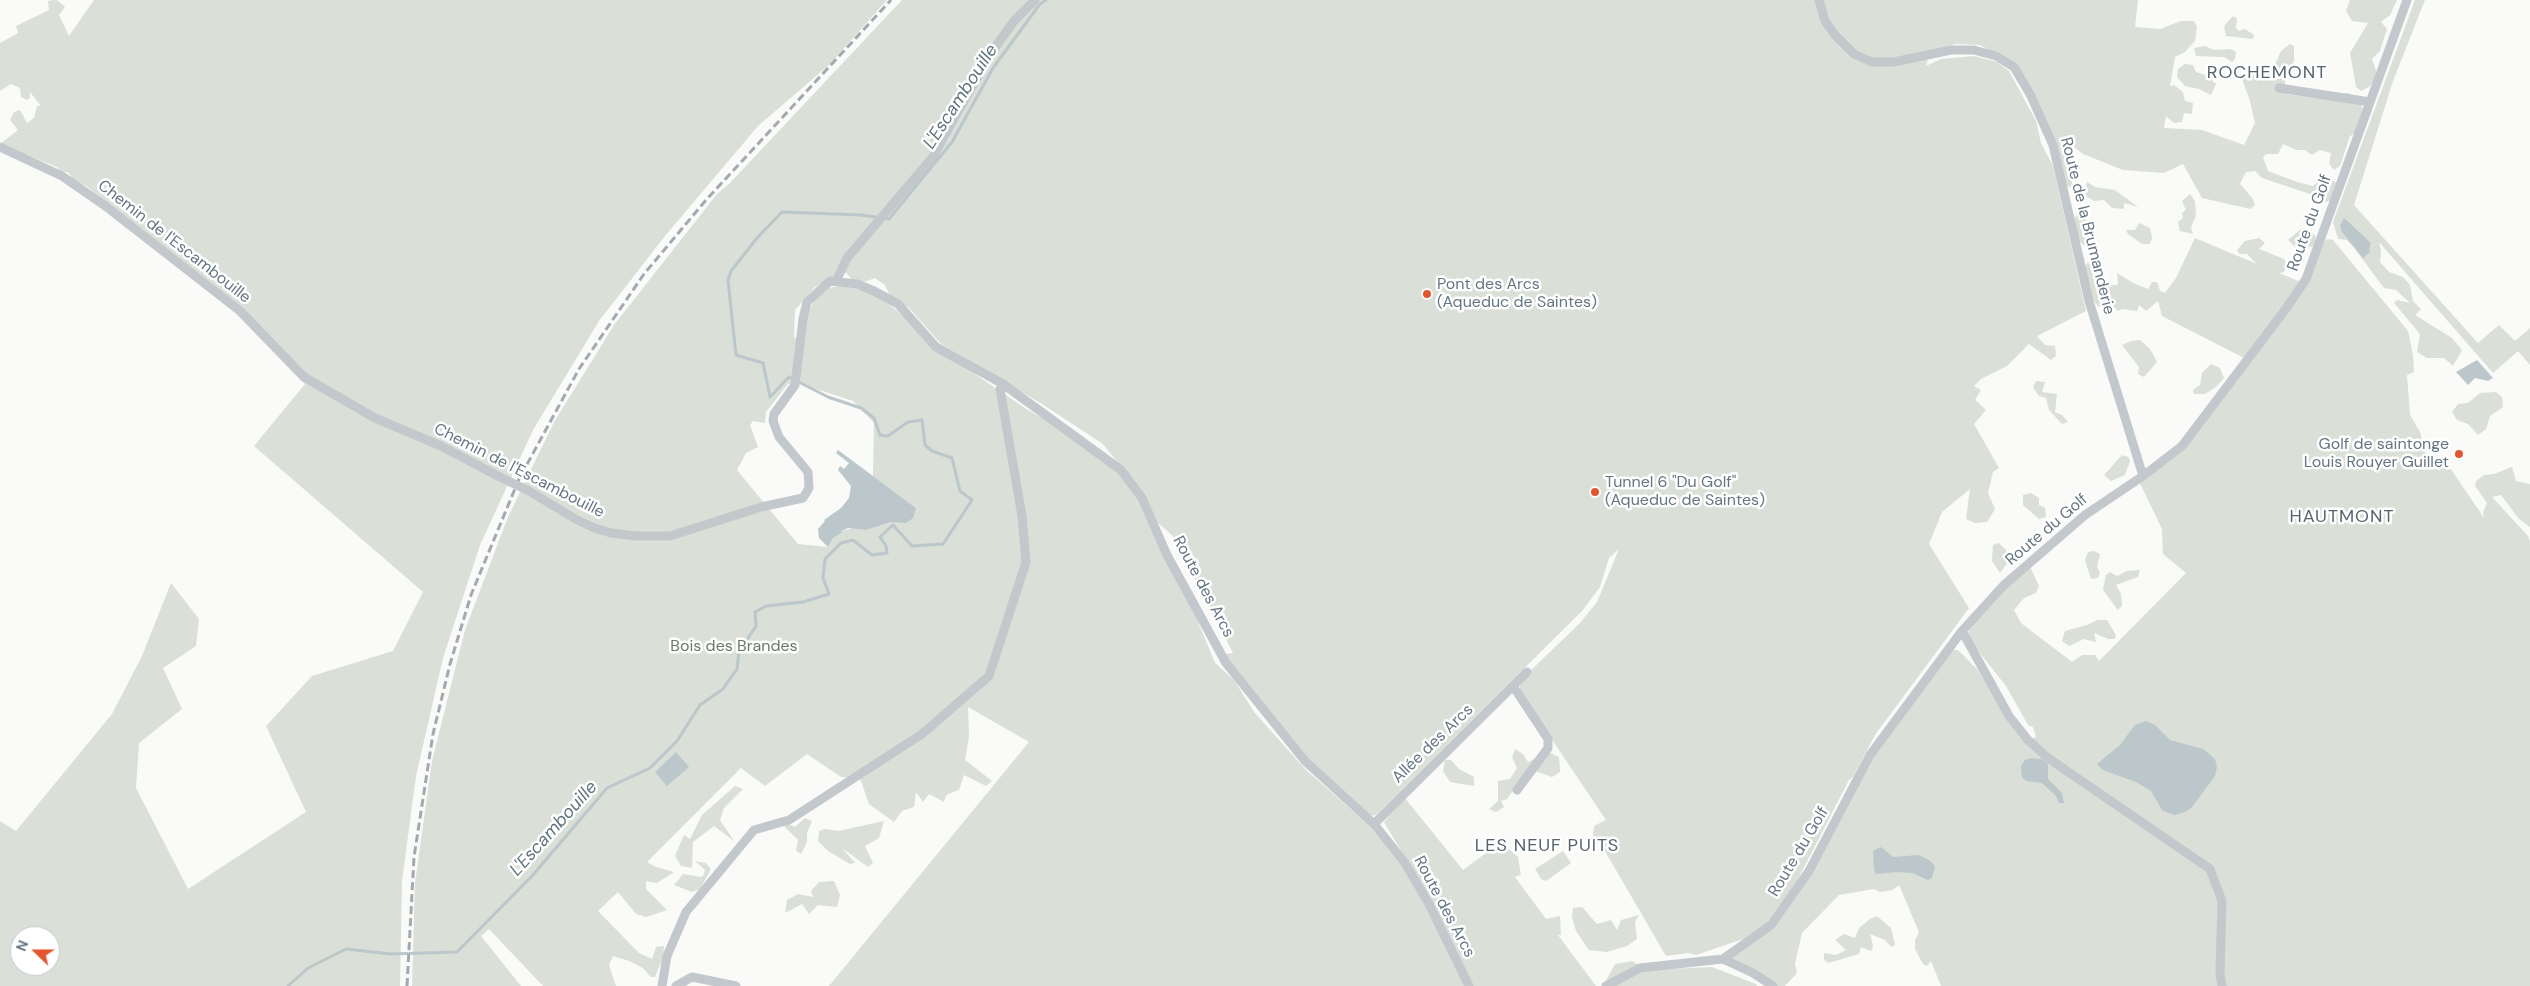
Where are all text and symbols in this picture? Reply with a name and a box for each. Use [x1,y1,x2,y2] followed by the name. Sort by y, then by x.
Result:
[919,41,1003,153] water label: L'Escambouille
[2206,62,2328,84] district label: ROCHEMONT
[2056,135,2118,317] street label: Route de la Brumanderie
[2284,172,2336,274] street label: Route du Golf
[94,176,254,308] street label: Chemin de l'Escambouille
[1437,275,1597,313] place label: Pont des Arcs (Aqueduc de Saintes)
[1421,288,1433,300] marker: Pont des Arcs (Aqueduc de Saintes)
[431,420,607,522] street label: Chemin de l'Escambouille
[2304,435,2449,473] place label: Golf de saintonge Louis Rouyer Guillet
[2453,448,2465,460] marker: Golf de saintonge Louis Rouyer Guillet
[1605,473,1765,511] place label: Tunnel 6 "Du Golf" (Aqueduc de Saintes)
[1589,486,1601,498] marker: Tunnel 6 "Du Golf" (Aqueduc de Saintes)
[2002,490,2092,570] street label: Route du Golf
[2288,506,2396,528] district label: HAUTMONT
[1168,533,1238,641] street label: Route des Arcs
[670,637,798,657] park label: Bois des Brandes
[1389,701,1477,787] street label: Allée des Arcs
[506,777,602,881] water label: L'Escambouille
[1765,804,1833,900] street label: Route du Golf
[1473,835,1621,857] district label: LES NEUF PUITS
[1409,853,1479,961] street label: Route des Arcs
[10,926,60,976] north arrow
[12,938,32,954] text: N

